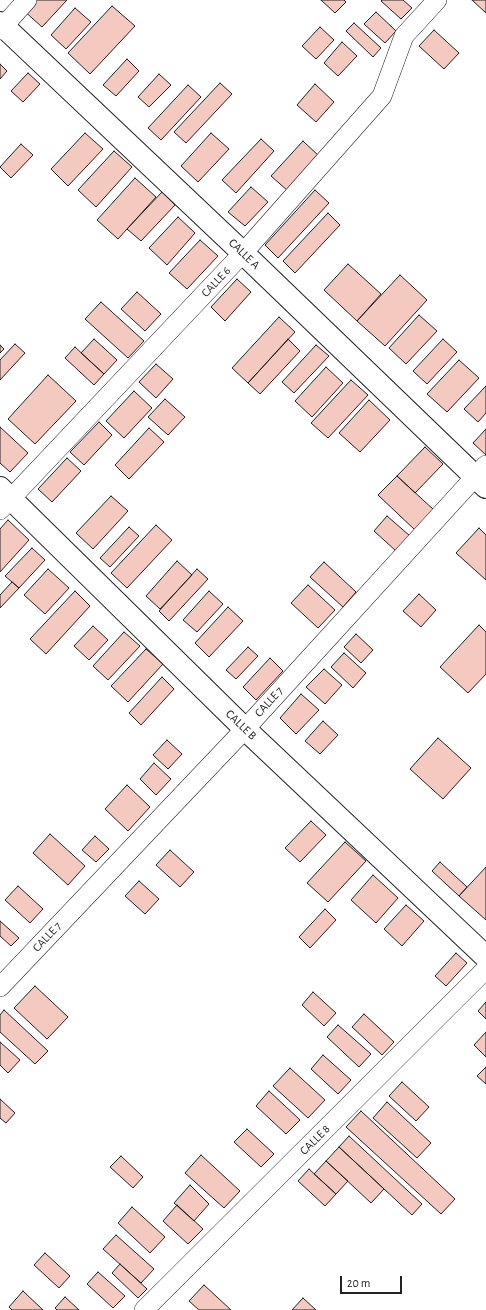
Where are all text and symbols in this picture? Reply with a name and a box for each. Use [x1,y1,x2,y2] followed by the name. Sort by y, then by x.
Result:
[225,236,263,272] street label: CALLE A
[198,264,234,300] street label: CALLE 6
[252,684,286,720] street label: CALLE 7
[223,707,259,743] street label: CALLE B
[29,919,65,955] street label: CALLE 7
[297,1122,333,1158] street label: CALLE 8
[342,1268,404,1294] scale bar
[347,1277,370,1289] text: 20 m

